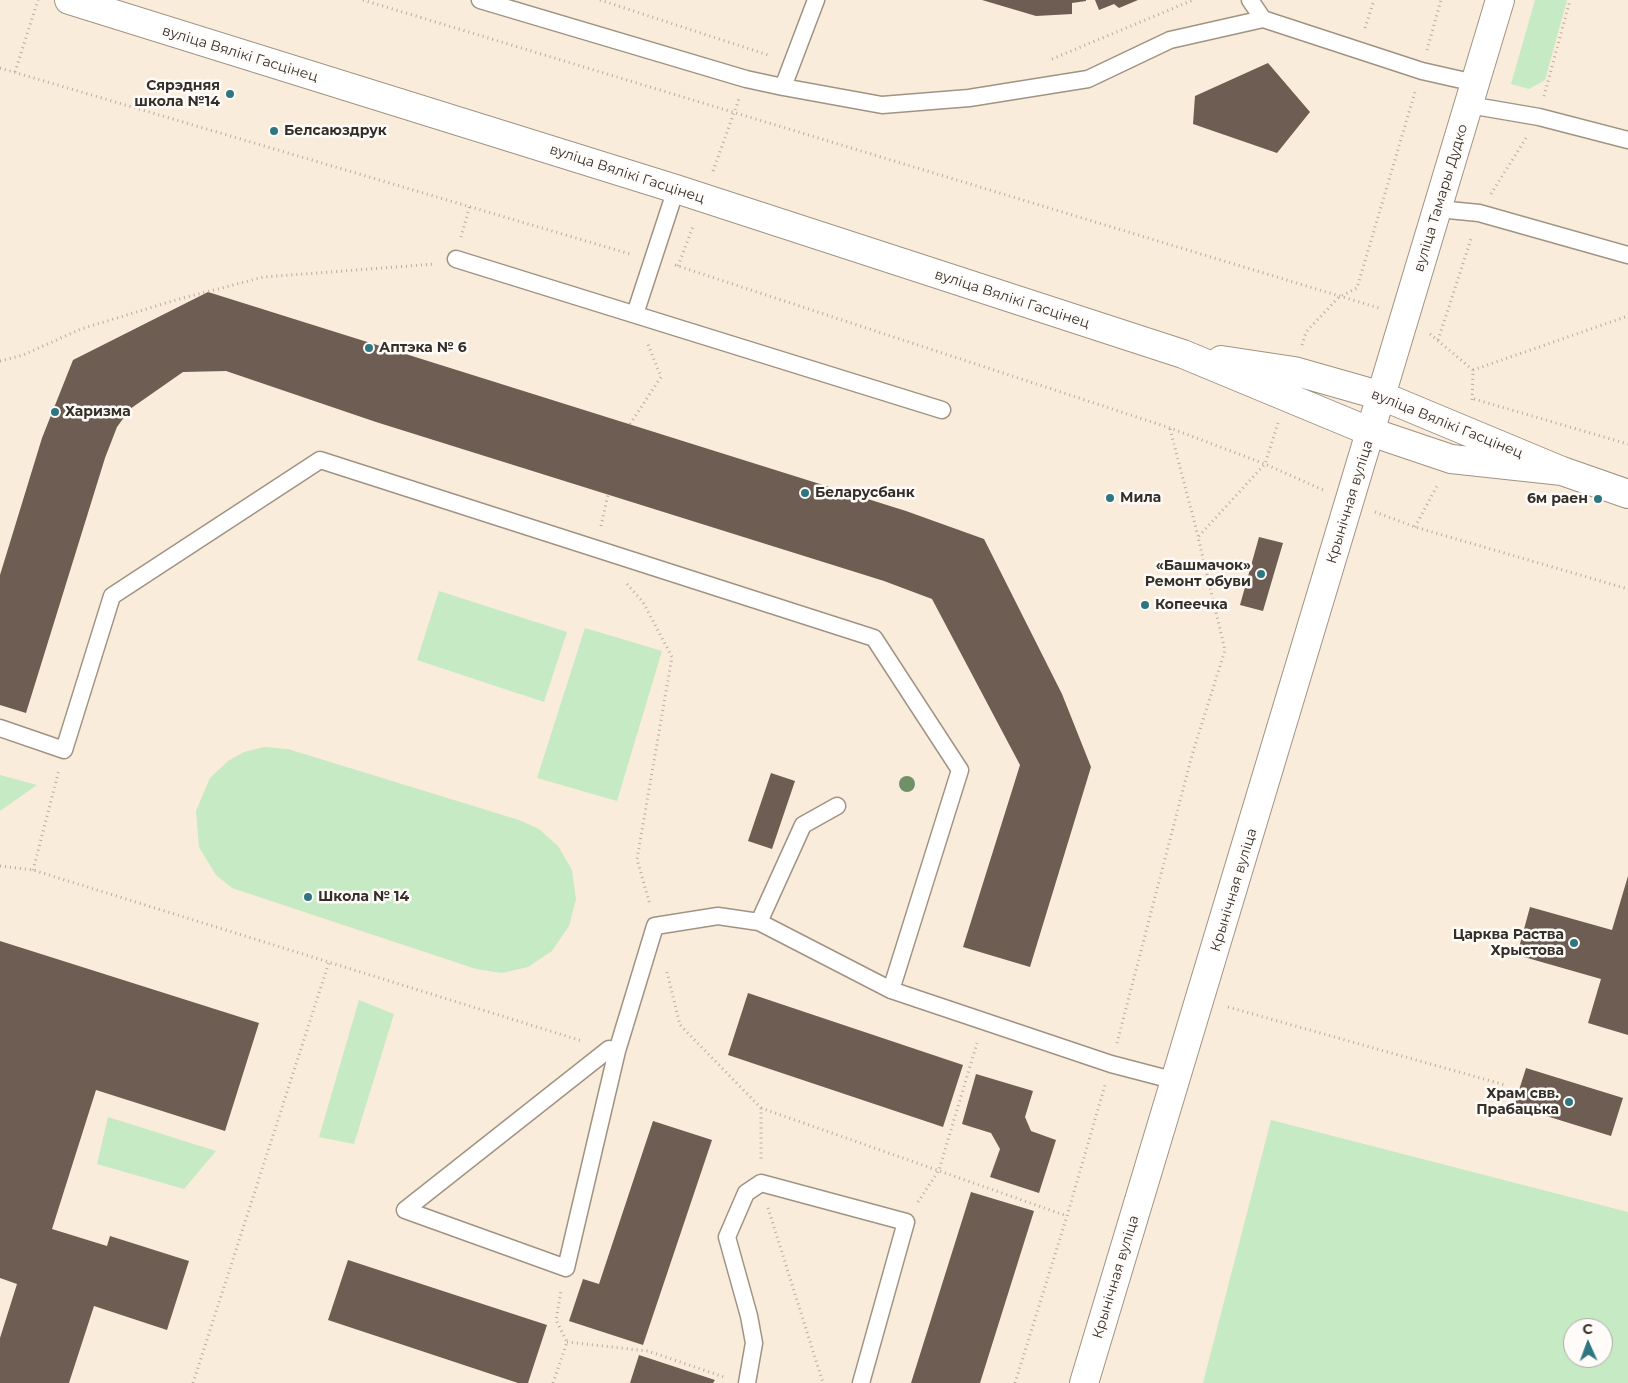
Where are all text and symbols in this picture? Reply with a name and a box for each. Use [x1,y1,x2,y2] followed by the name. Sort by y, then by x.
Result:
[160,22,320,86] street label: вуліца Вялікі Гасцінец
[134,78,220,110] place label: Сярэдняя школа №14
[224,88,236,100] marker: Сярэдняя школа №14
[1411,122,1471,274] street label: вуліца Тамары Дудко
[284,123,387,139] place label: Белсаюздрук
[268,125,280,137] marker: Белсаюздрук
[547,141,707,207] street label: вуліца Вялікі Гасцінец
[932,266,1092,332] street label: вуліца Вялікі Гасцінец
[379,340,467,356] place label: Аптэка № 6
[363,342,375,354] marker: Аптэка № 6
[1369,386,1525,462] street label: вуліца Вялікі Гасцінец
[65,404,131,420] place label: Харизма
[49,406,61,418] marker: Харизма
[1323,438,1377,566] street label: Крынічная вуліца
[815,485,915,501] place label: Беларусбанк
[799,487,811,499] marker: Беларусбанк
[1120,490,1161,506] place label: Мила
[1527,491,1588,507] place label: 6м раен
[1104,492,1116,504] marker: Мила
[1592,493,1604,505] marker: 6м раен
[1145,558,1251,590] place label: «Башмачок» Ремонт обуви
[1255,568,1267,580] marker: «Башмачок» Ремонт обуви
[1155,597,1228,613] place label: Копеечка
[1139,599,1151,611] marker: Копеечка
[1207,826,1261,954] street label: Крынічная вуліца
[318,889,409,905] place label: Школа № 14
[302,891,314,903] marker: Школа № 14
[1453,927,1564,960] place label: Царква Раства Хрыстова
[1568,937,1580,949] marker: Царква Раства Хрыстова
[1476,1086,1559,1118] place label: Храм свв. Прабацька
[1563,1096,1575,1108] marker: Храм свв. Прабацька
[1089,1213,1143,1341] street label: Крынічная вуліца
[1563,1318,1613,1368] north arrow
[1582,1320,1593,1338] text: С

